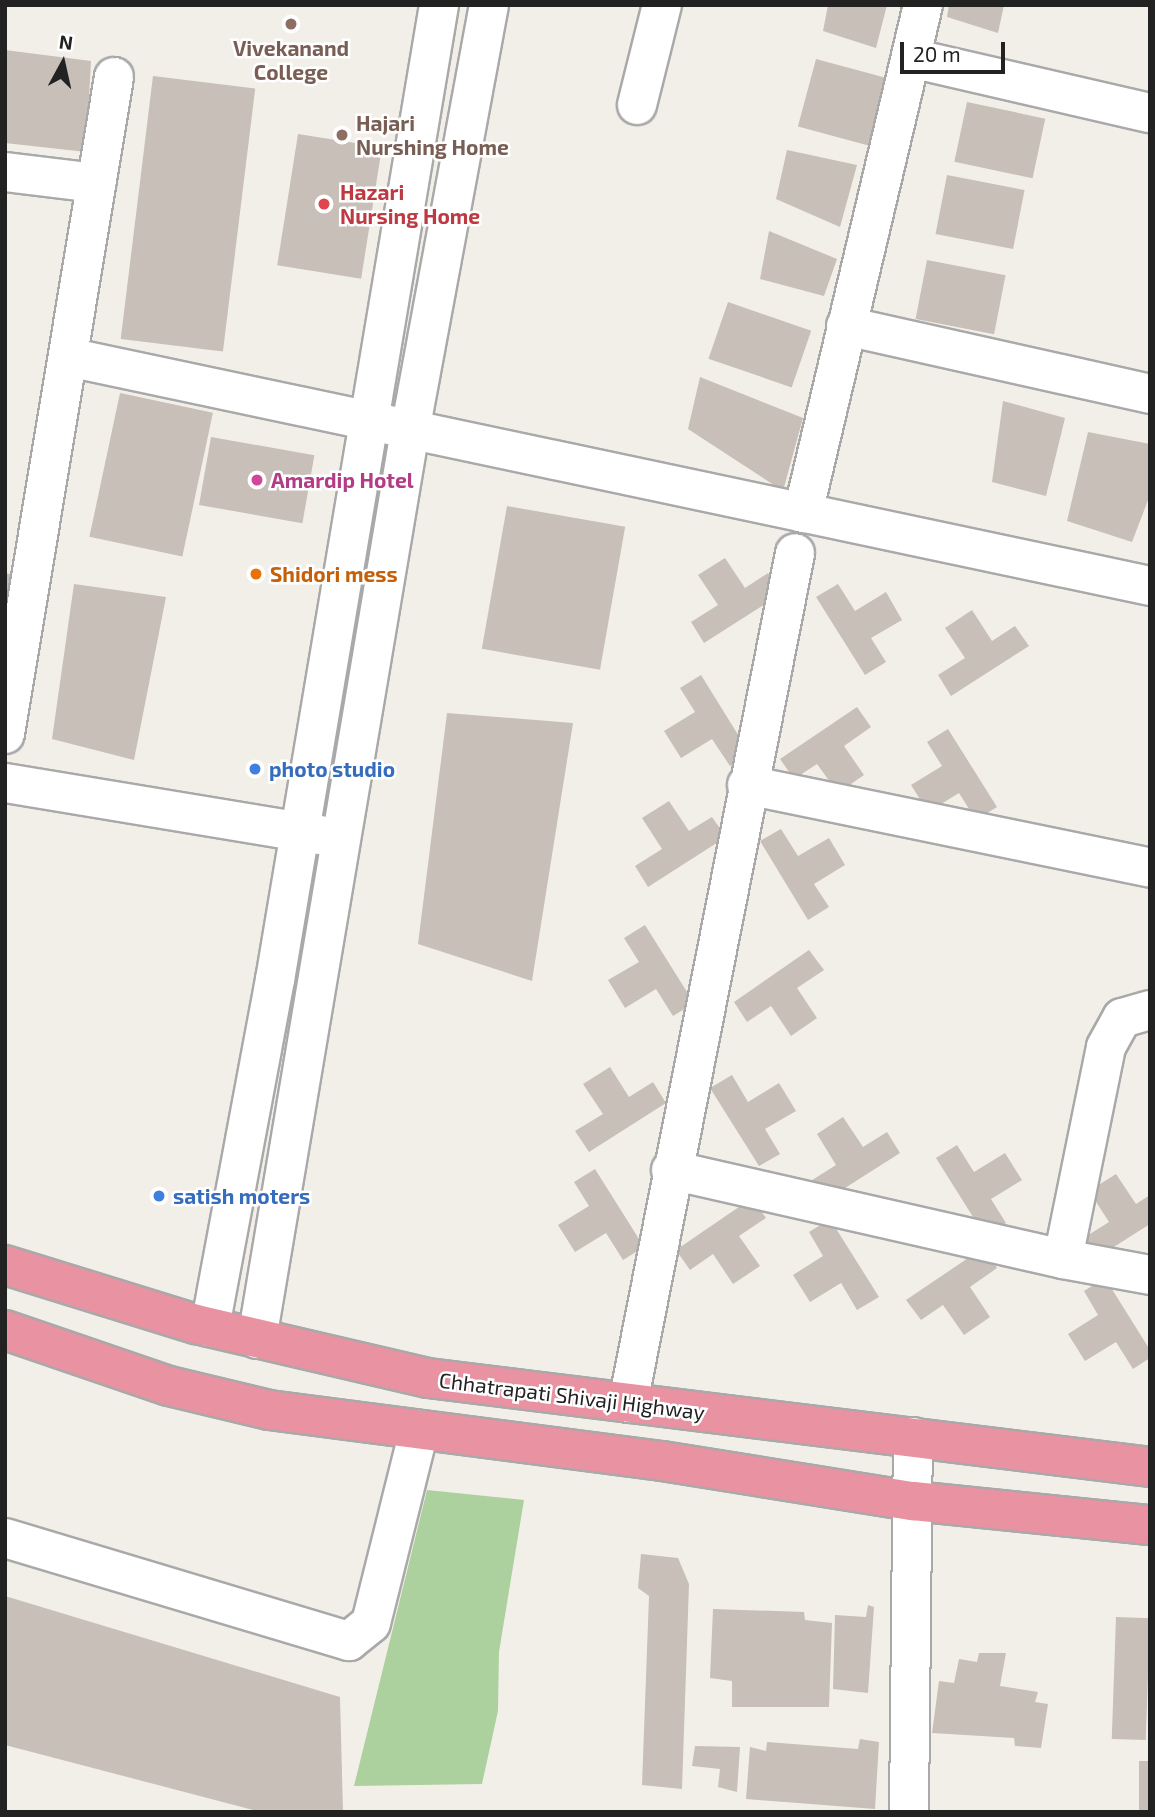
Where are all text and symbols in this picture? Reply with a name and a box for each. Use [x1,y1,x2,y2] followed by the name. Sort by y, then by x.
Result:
[283,16,299,32] marker: Vivekanand College
[28,28,98,98] north arrow
[903,28,1008,72] scale bar
[58,29,74,54] text: N
[233,35,349,85] place label: Vivekanand College
[913,41,961,66] text: 20 m
[356,110,509,160] place label: Hajari Nurshing Home
[334,127,350,143] marker: Hajari Nurshing Home
[340,179,480,229] place label: Hazari Nursing Home
[314,194,334,214] marker: Hazari Nursing Home
[271,467,414,493] place label: Amardip Hotel
[249,472,265,488] marker: Amardip Hotel
[270,561,398,587] place label: Shidori mess
[248,566,264,582] marker: Shidori mess
[269,756,395,782] place label: photo studio
[247,761,263,777] marker: photo studio
[173,1183,310,1209] place label: satish moters
[151,1188,167,1204] marker: satish moters
[438,1367,706,1425] street label: Chhatrapati Shivaji Highway

